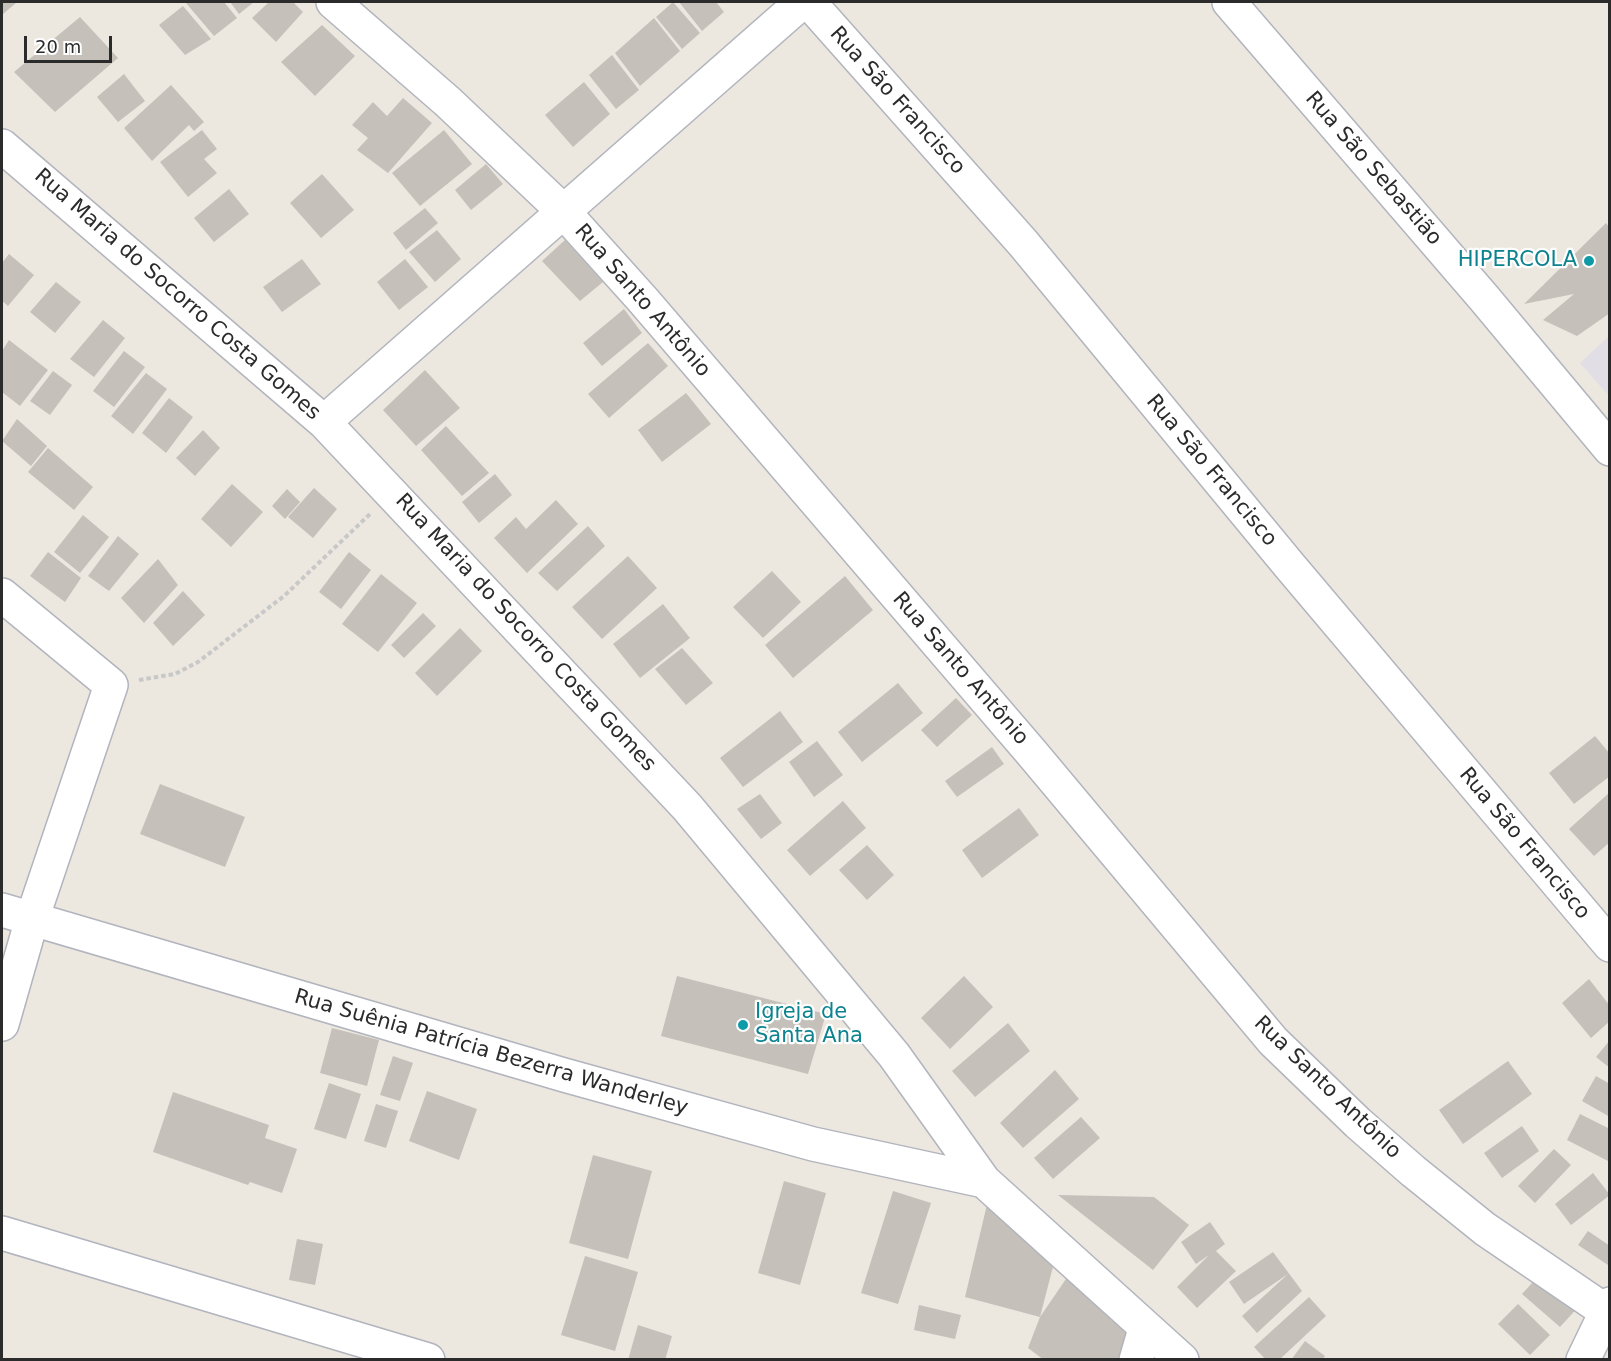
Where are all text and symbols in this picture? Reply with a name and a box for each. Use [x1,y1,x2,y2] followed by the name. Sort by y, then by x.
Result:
[824,22,970,180] street label: Rua São Francisco
[27,24,116,62] scale bar
[35,36,81,57] text: 20 m
[1299,87,1447,251] street label: Rua São Sebastião
[29,164,325,426] street label: Rua Maria do Socorro Costa Gomes
[569,219,715,383] street label: Rua Santo Antônio
[1458,248,1577,274] place label: HIPERCOLA
[1582,254,1596,268] marker: HIPERCOLA
[1140,390,1282,552] street label: Rua São Francisco
[389,489,661,777] street label: Rua Maria do Socorro Costa Gomes
[887,587,1033,751] street label: Rua Santo Antônio
[1453,763,1595,925] street label: Rua São Francisco
[291,985,691,1121] street label: Rua Suênia Patrícia Bezerra Wanderley
[755,1000,863,1050] place label: Igreja de Santa Ana
[1248,1011,1406,1165] street label: Rua Santo Antônio
[736,1018,750,1032] marker: Igreja de Santa Ana

